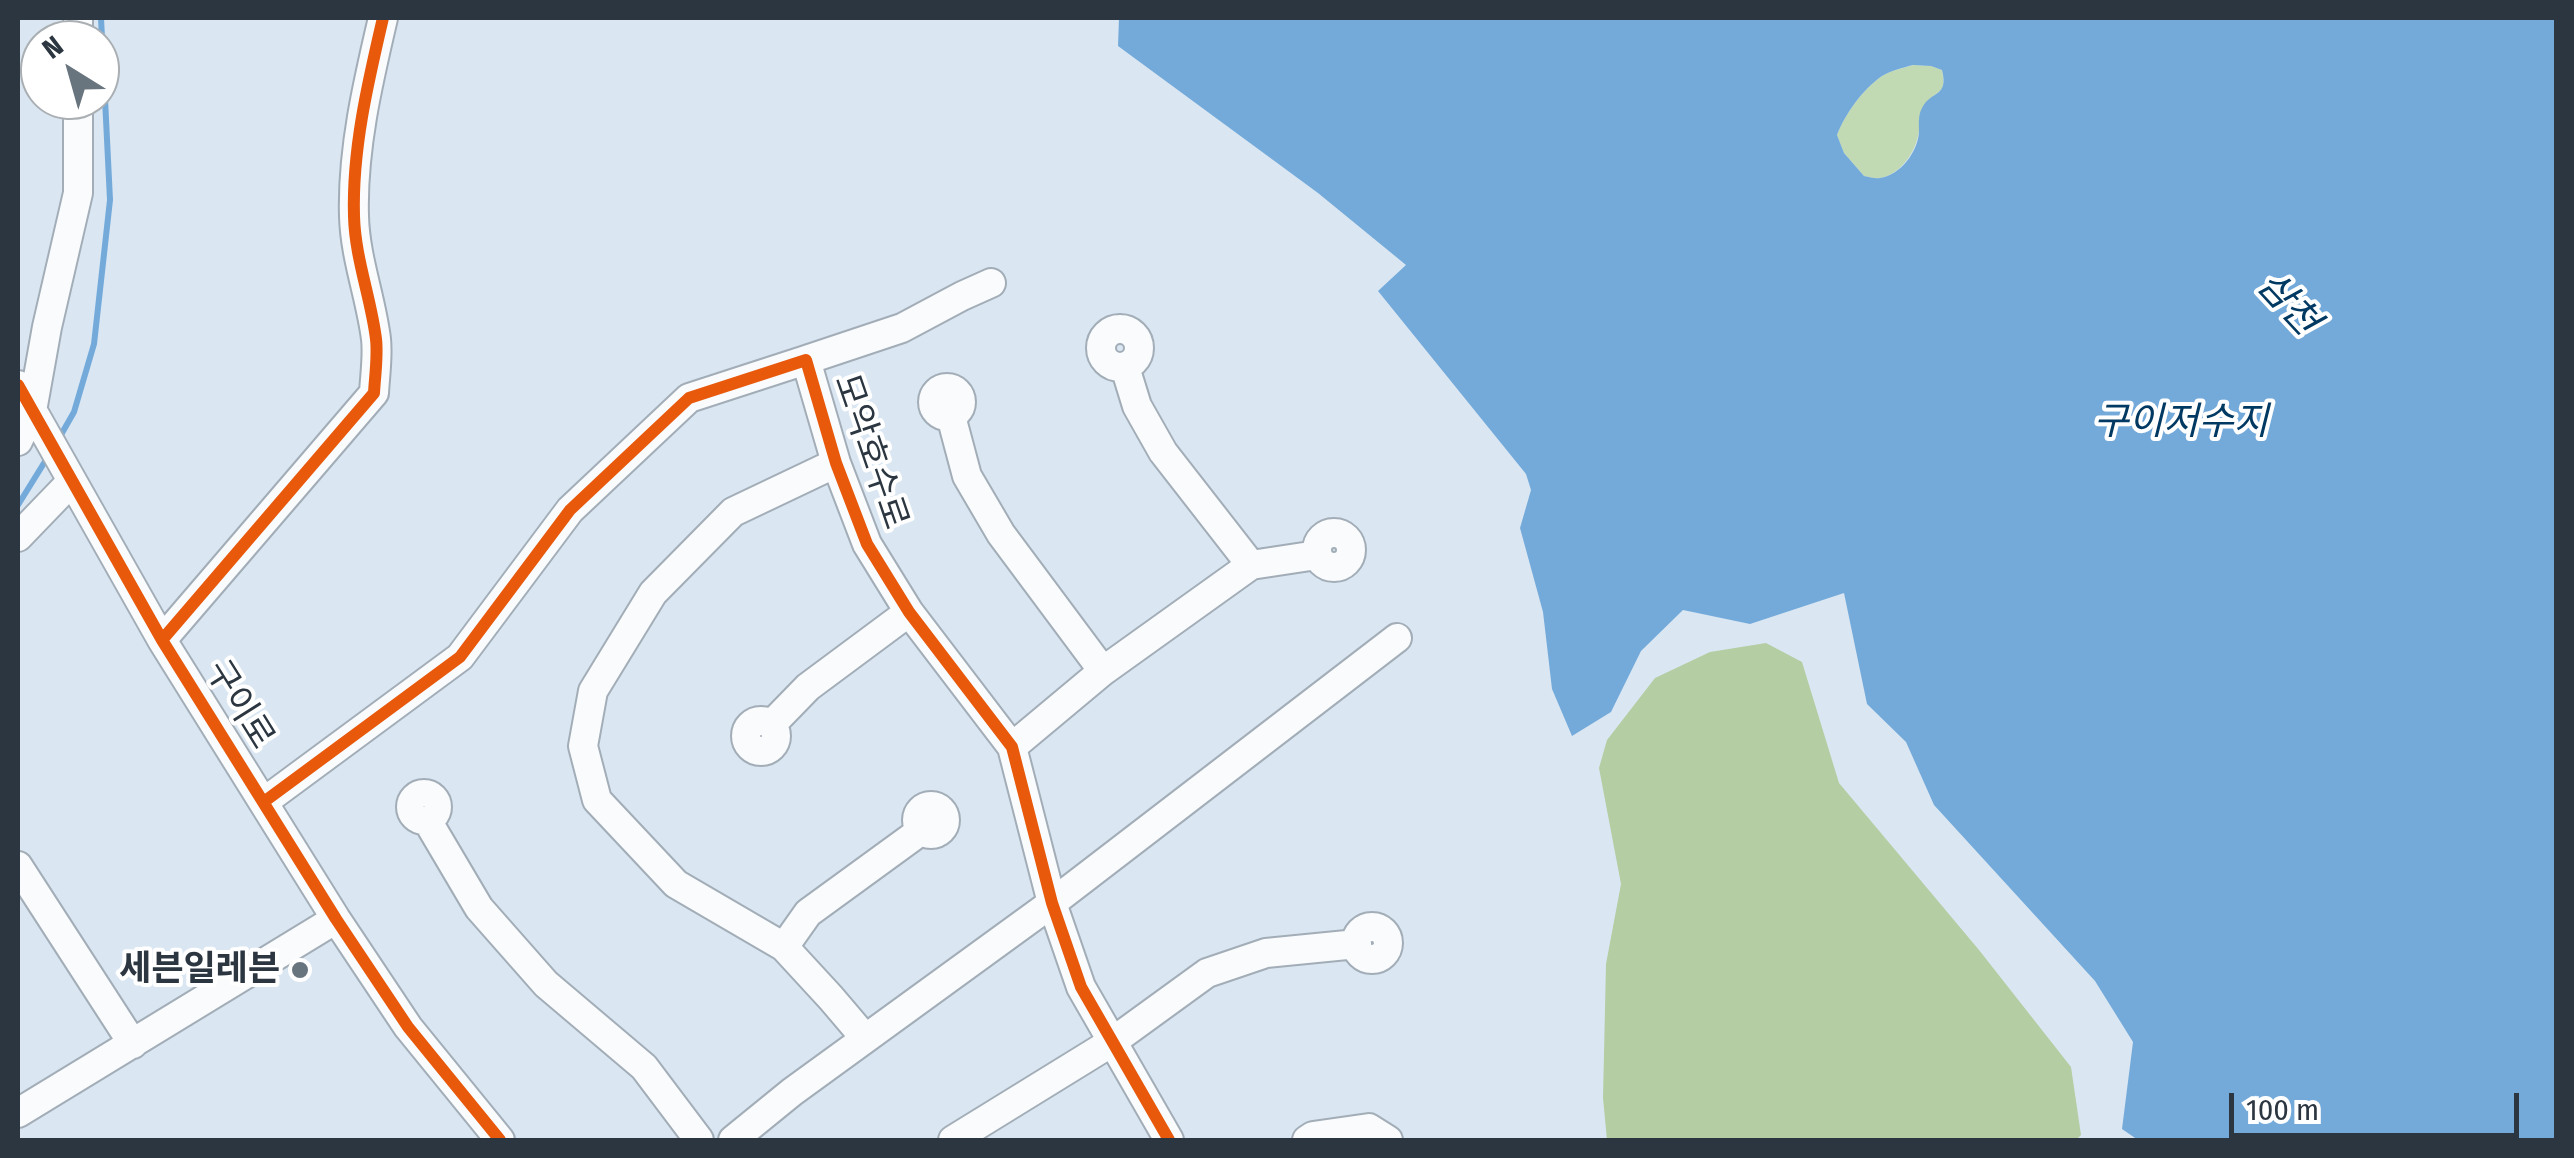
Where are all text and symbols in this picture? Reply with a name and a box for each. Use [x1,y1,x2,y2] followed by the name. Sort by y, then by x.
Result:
[20,20,120,120] north arrow
[36,29,69,65] text: N
[2246,263,2328,345] water label: 삼천
[824,369,916,535] street label: 모악호수로
[2094,400,2268,446] water label: 구이저수지
[196,653,282,757] street label: 구이로
[119,949,280,991] place label: 세븐일레븐
[289,959,311,981] marker: 세븐일레븐
[2234,1073,2524,1135] scale bar
[2246,1092,2319,1128] text: 100 m

